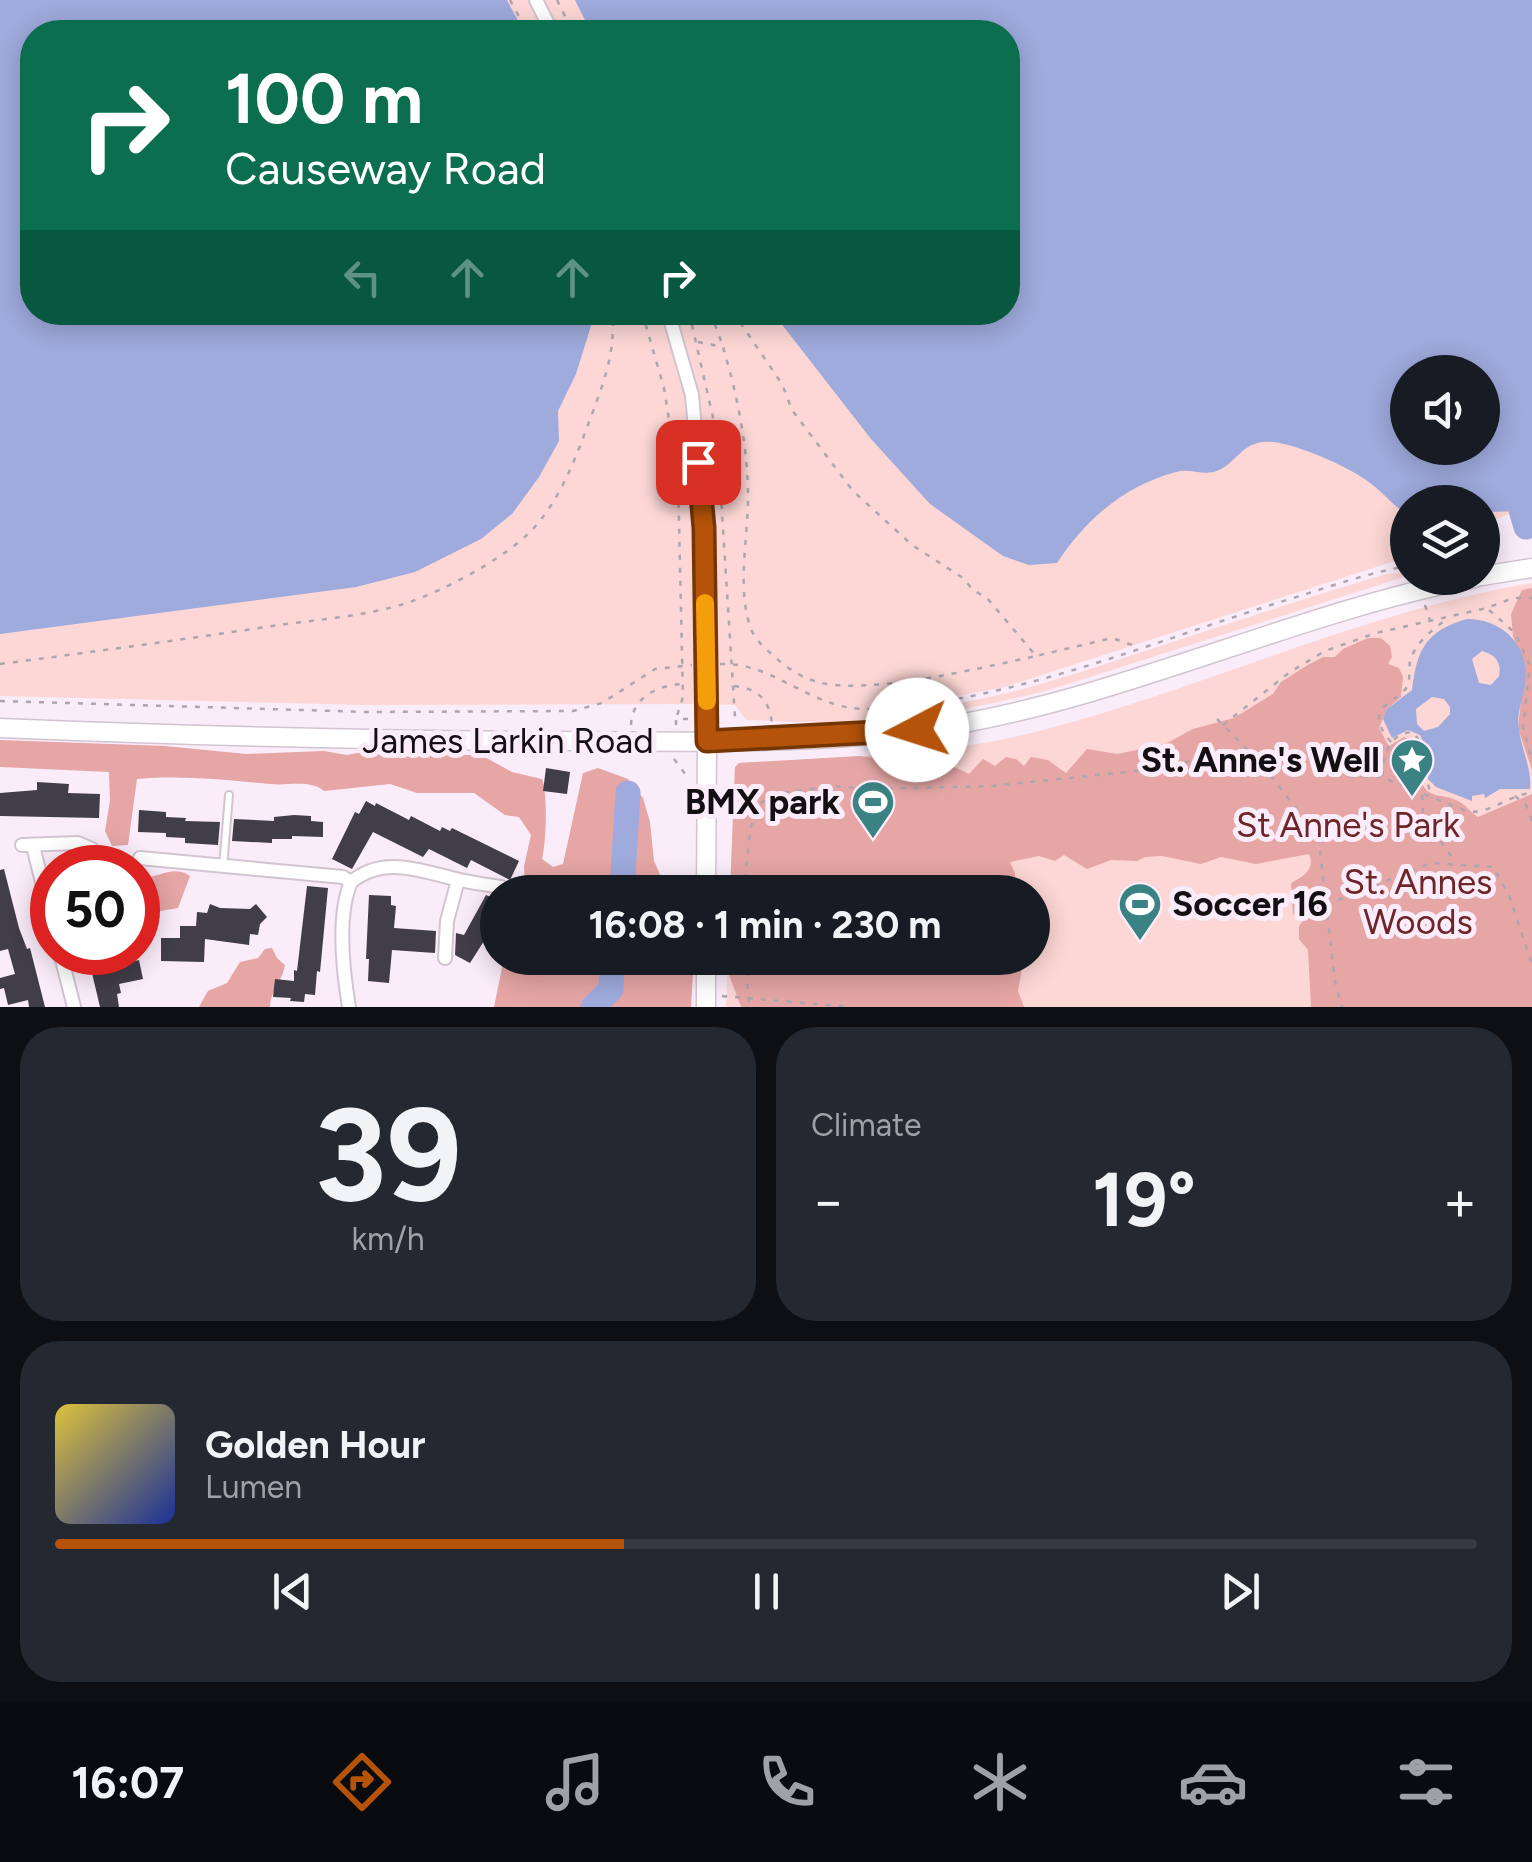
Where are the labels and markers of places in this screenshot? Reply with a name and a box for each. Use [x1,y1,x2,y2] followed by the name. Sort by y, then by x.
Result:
[656,420,741,505] pin
[1389,737,1435,798] place icon: St. Anne's Well
[1141,739,1380,781] place label: St. Anne's Well
[850,779,896,840] sports icon: BMX park
[685,781,840,823] place label: BMX park
[1117,881,1163,942] sports icon: Soccer 16
[1172,883,1328,925] place label: Soccer 16

